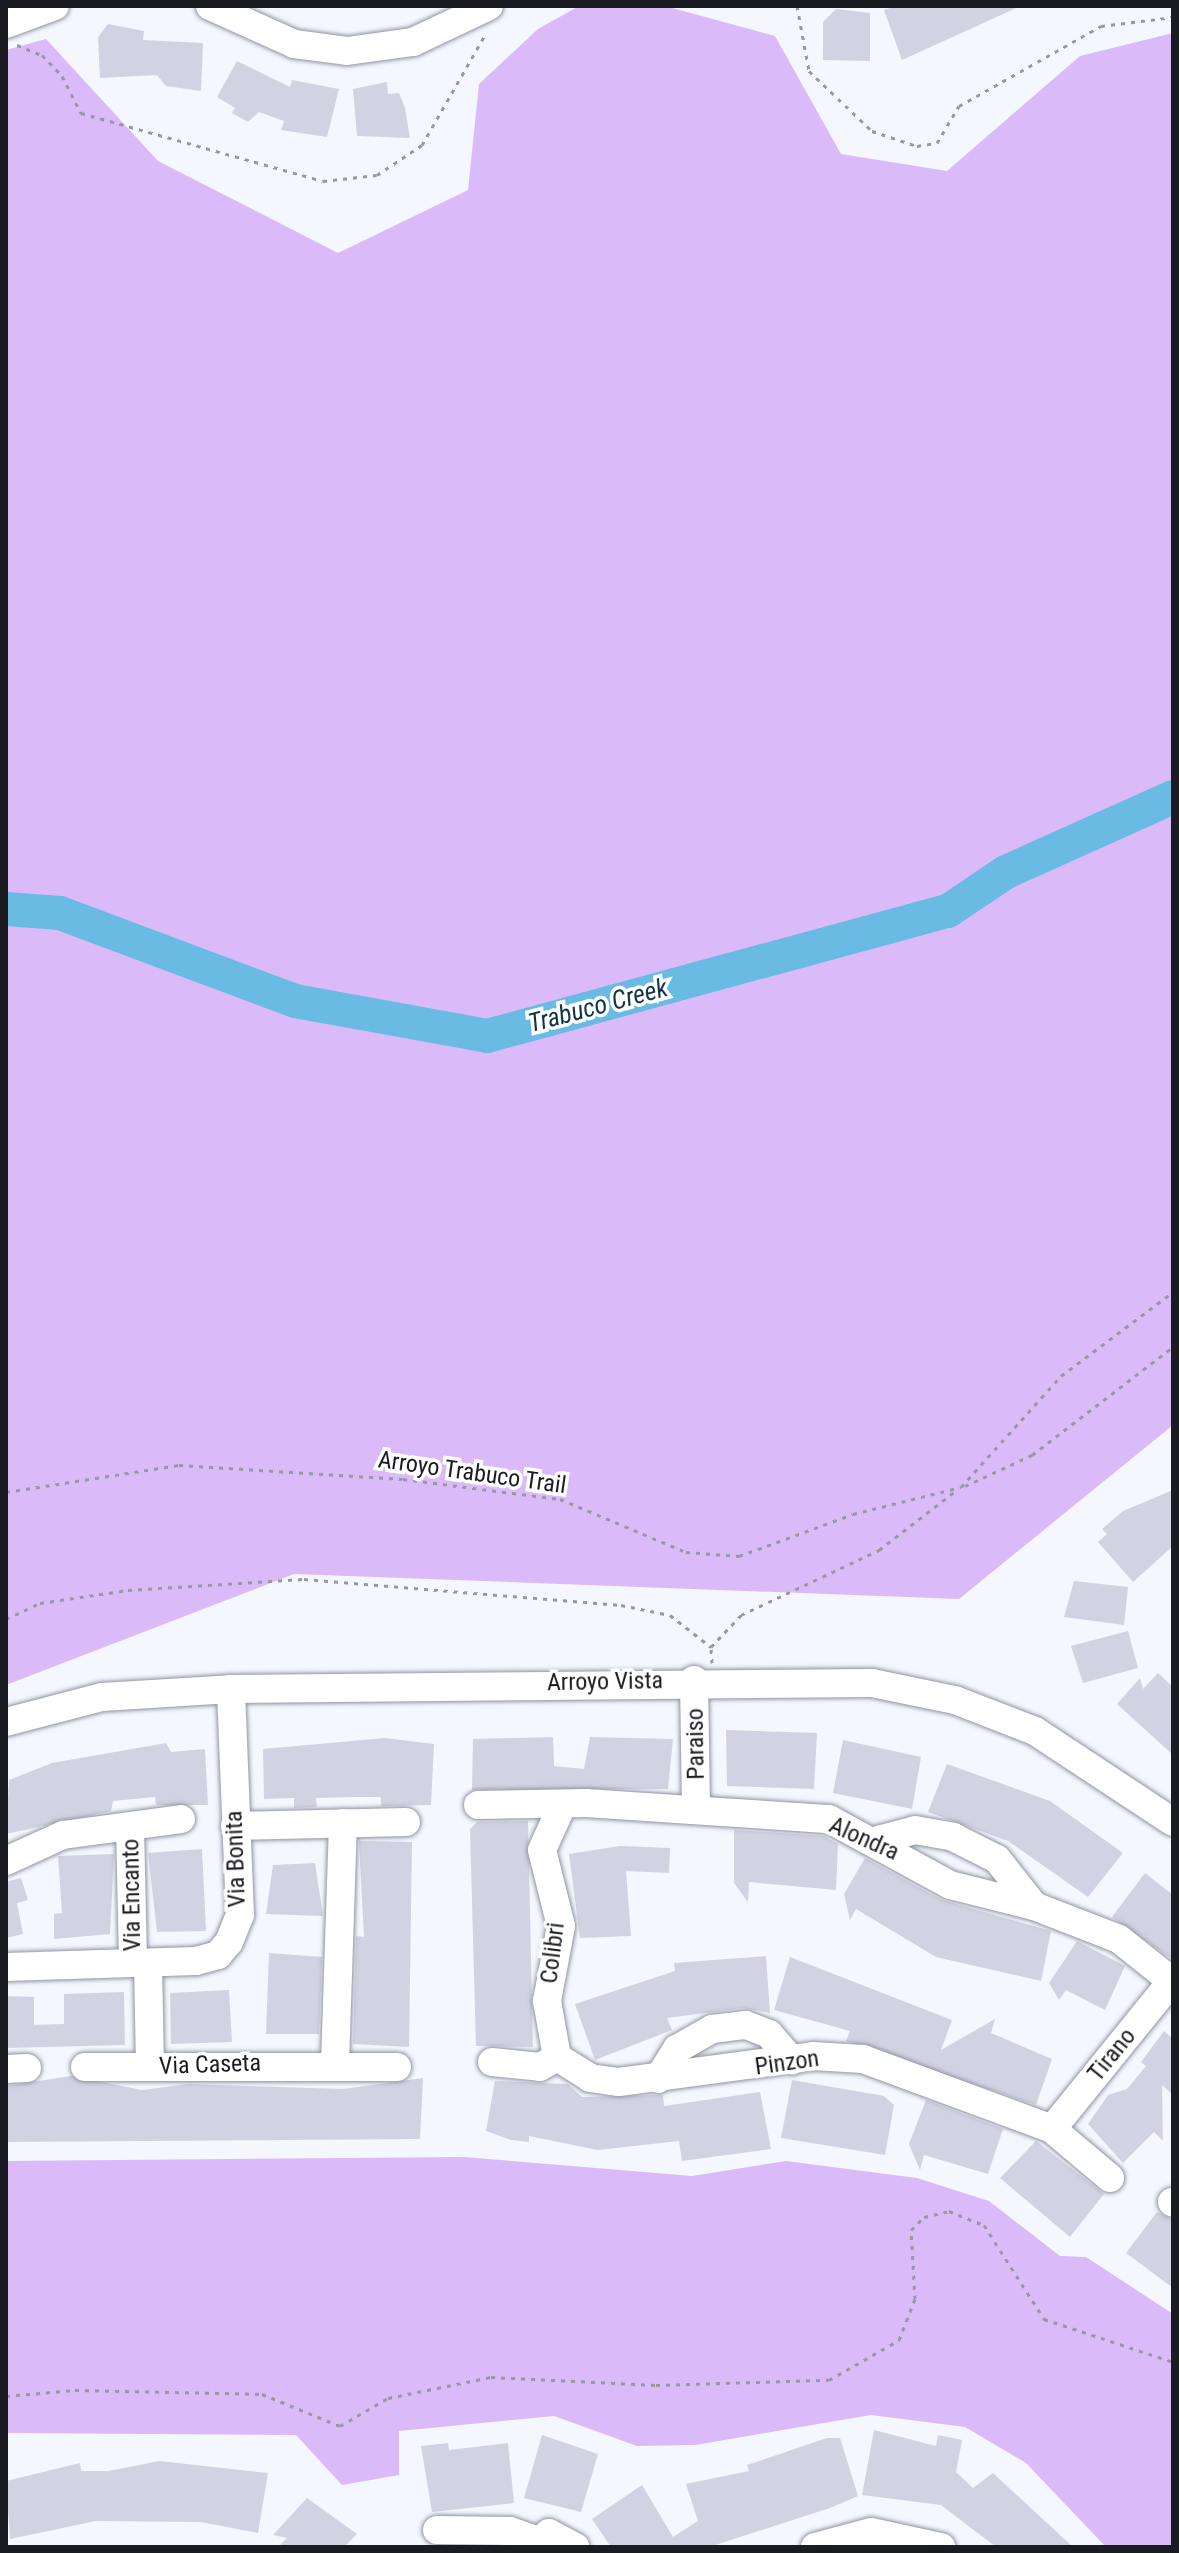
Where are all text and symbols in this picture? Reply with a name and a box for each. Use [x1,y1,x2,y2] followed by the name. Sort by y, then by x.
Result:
[525,972,671,1040] water label: Trabuco Creek
[376,1445,568,1501] street label: Arroyo Trabuco Trail
[547,1667,663,1697] street label: Arroyo Vista
[681,1708,711,1780] street label: Paraiso
[220,1810,252,1908] street label: Via Bonita
[825,1811,903,1867] street label: Alondra
[117,1838,147,1952] street label: Via Encanto
[535,1921,571,1985] street label: Colibri
[1082,2023,1142,2087] street label: Tirano
[753,2044,821,2082] street label: Pinzon
[159,2049,261,2081] street label: Via Caseta

